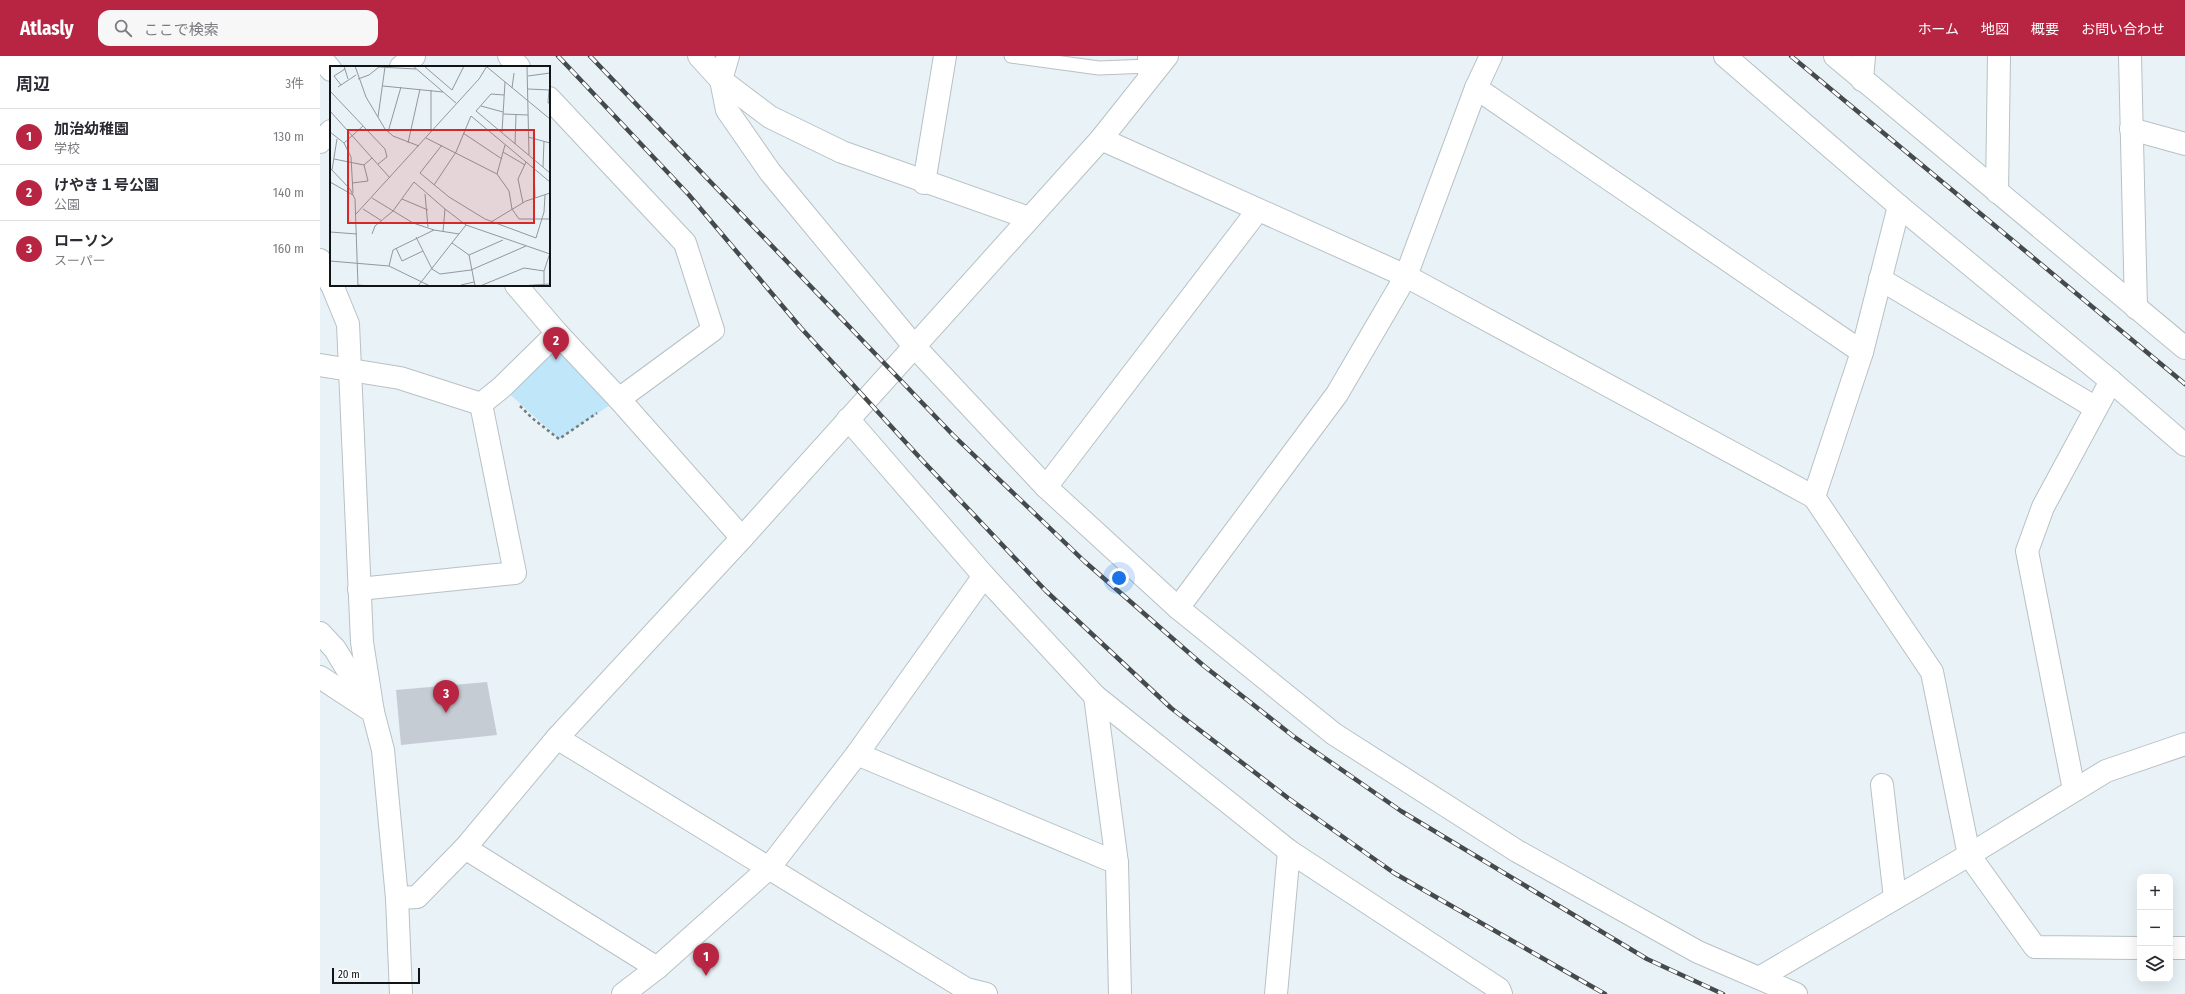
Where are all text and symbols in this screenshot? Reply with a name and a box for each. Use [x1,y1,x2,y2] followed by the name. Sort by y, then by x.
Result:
[98,10,378,46] search box
[20,17,74,40] text: Atlasly
[112,17,134,39] icon: search
[144,21,219,39] text: ここで検索
[1917,21,1959,38] text: ホーム
[1981,21,2009,38] text: 地図
[2031,21,2059,38] text: 概要
[2081,21,2165,38] text: お問い合わせ
[330,66,550,286] inset map
[16,74,50,95] text: 周辺
[285,76,304,91] text: 3件
[54,120,129,138] text: 加治幼稚園
[26,129,32,144] text: 1
[273,129,304,144] text: 130 m
[54,141,80,156] text: 学校
[54,176,159,194] text: けやき１号公園
[26,185,32,200] text: 2
[273,185,304,200] text: 140 m
[54,197,80,212] text: 公園
[54,232,114,250] text: ローソン
[26,241,32,256] text: 3
[273,241,304,256] text: 160 m
[54,253,106,268] text: スーパー
[543,327,569,360] pin: 2
[1109,568,1129,588] your location
[433,680,459,713] pin: 3
[2137,874,2173,982] map controls
[2137,874,2173,910] button: +
[2137,910,2173,946] button: −
[693,943,719,976] pin: 1
[2137,946,2173,982] button: layers
[332,966,420,985] scale bar
[338,968,360,981] text: 20 m

